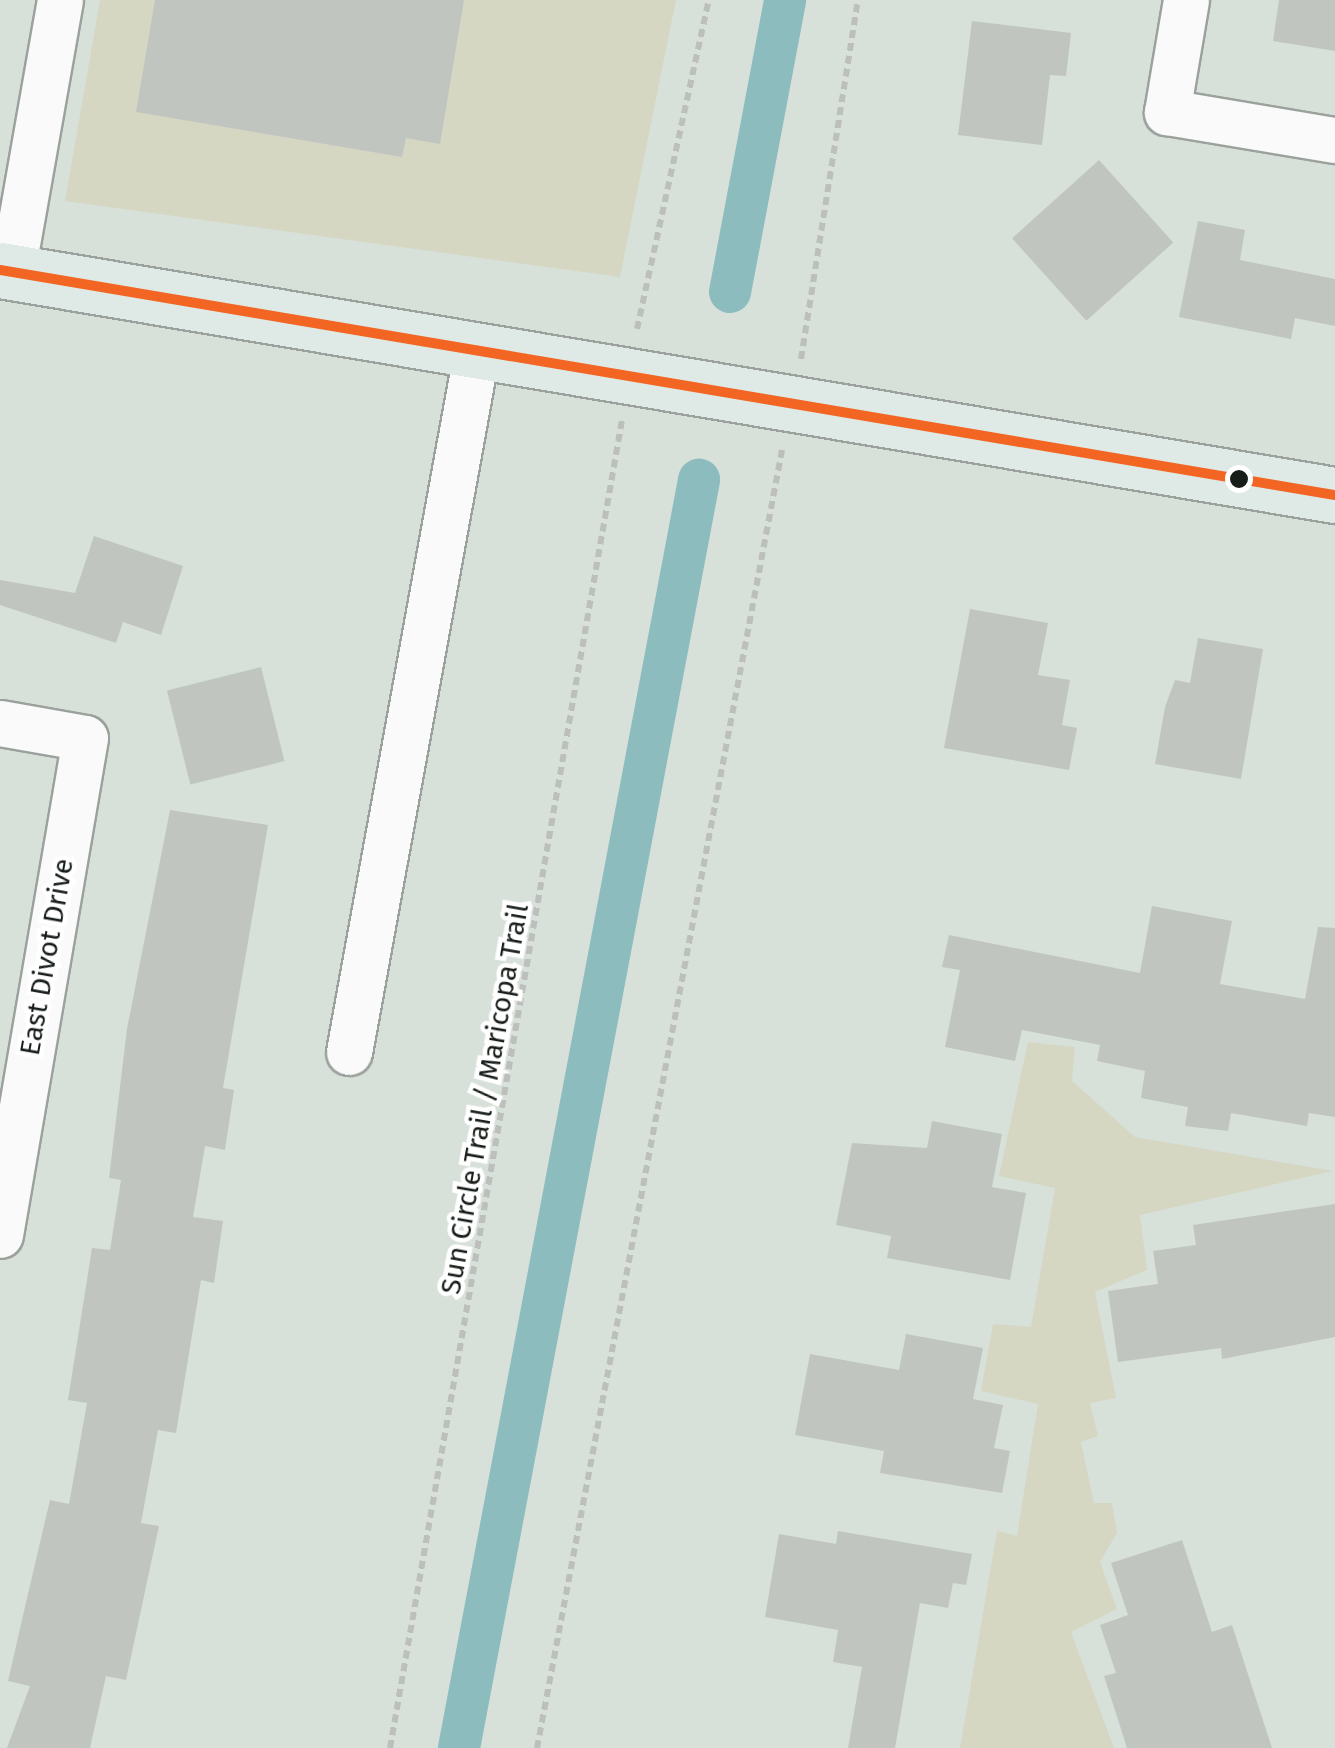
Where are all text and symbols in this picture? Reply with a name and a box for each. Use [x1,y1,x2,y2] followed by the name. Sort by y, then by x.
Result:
[1229,469,1249,489] unlabelled marker
[13,856,81,1058] street label: East Divot Drive
[434,901,536,1297] street label: Sun Circle Trail / Maricopa Trail

